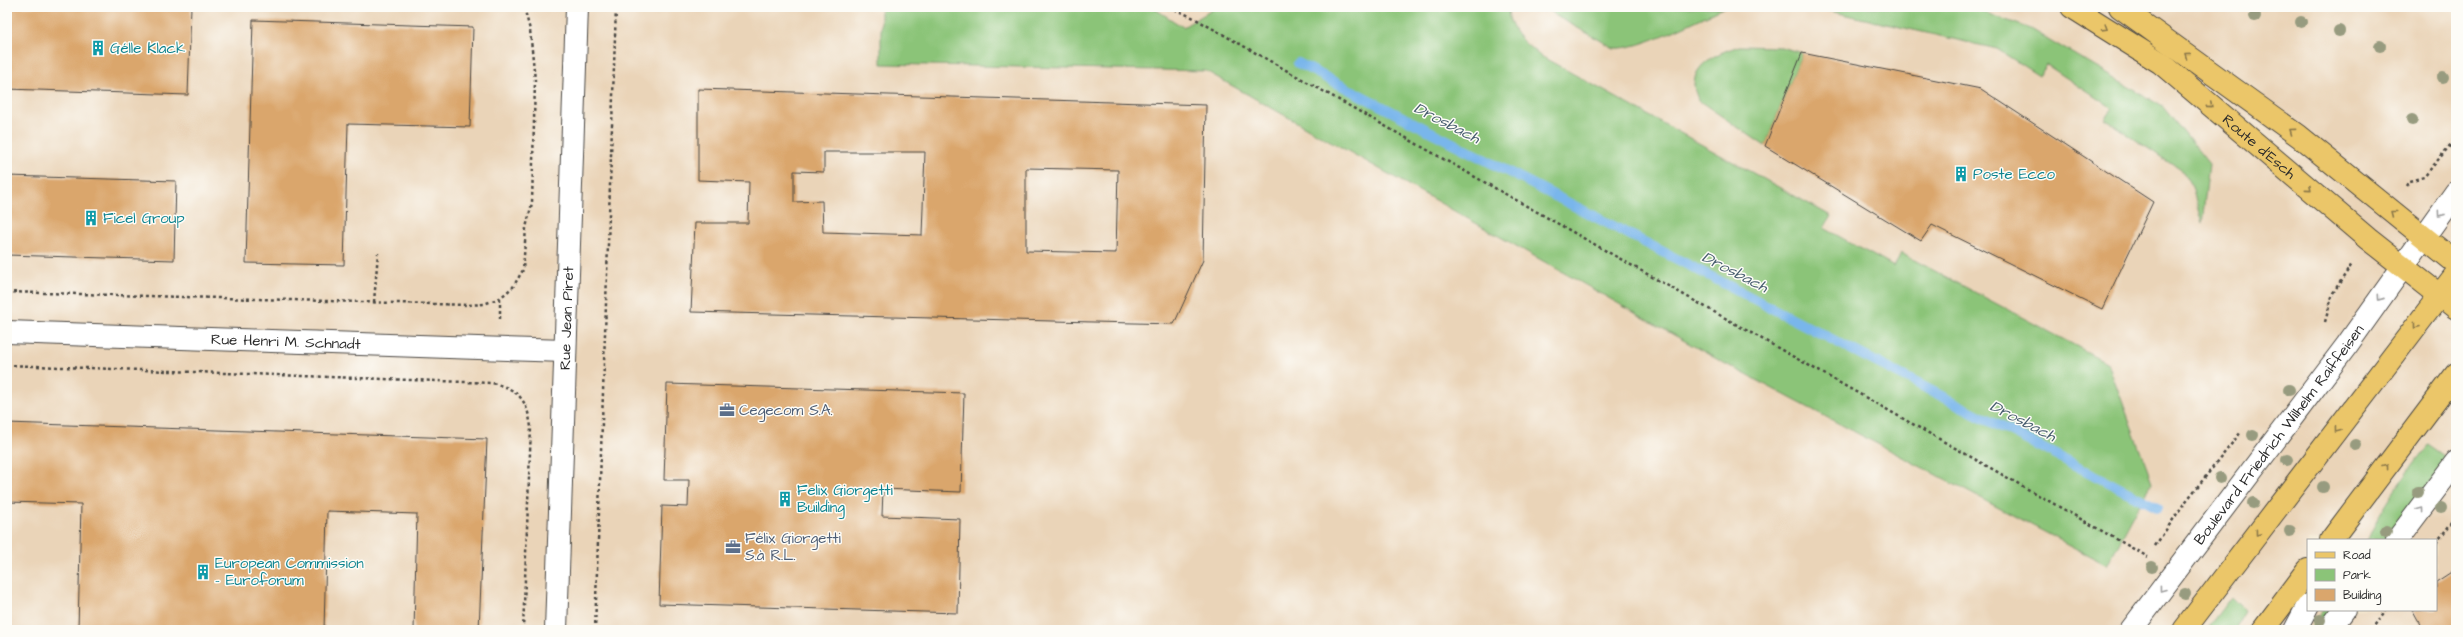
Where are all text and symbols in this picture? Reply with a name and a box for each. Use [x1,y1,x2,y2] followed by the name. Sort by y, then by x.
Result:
[2101,23,2108,31] one-way arrow
[110,38,185,59] place label: Gélle Klack
[89,39,107,57] building icon: Gélle Klack
[2184,53,2191,60] one-way arrow
[1410,97,1485,149] water label: Drosbach
[2205,100,2213,107] one-way arrow
[2218,109,2301,184] street label: Route d'Esch
[2289,128,2296,136] one-way arrow
[1973,164,2056,185] place label: Poste Ecco
[1952,165,1970,183] building icon: Poste Ecco
[2304,184,2312,191] one-way arrow
[103,208,185,229] place label: Ficel Group
[82,209,100,227] building icon: Ficel Group
[2438,210,2445,217] one-way arrow
[2391,211,2398,218] one-way arrow
[1698,246,1773,298] water label: Drosbach
[554,266,579,371] street label: Rue Jean Piret
[2378,294,2385,301] one-way arrow
[2189,320,2369,549] street label: Boulevard Friedrich Wilhelm Raiffeisen
[2414,322,2421,329] one-way arrow
[211,328,361,355] street label: Rue Henri M. Schnadt
[1986,395,2061,447] water label: Drosbach
[739,400,833,422] place label: Cegecom S.A.
[718,401,736,419] office icon: Cegecom S.A.
[2335,425,2342,432] one-way arrow
[2382,464,2389,471] one-way arrow
[797,480,894,519] place label: Felix Giorgetti Building
[776,490,794,508] building icon: Felix Giorgetti Building
[2416,506,2423,513] one-way arrow
[745,528,842,566] place label: Félix Giorgetti S.à R.L.
[2256,529,2263,536] one-way arrow
[724,538,742,556] office icon: Félix Giorgetti S.à R.L.
[2307,539,2437,611] legend
[2343,547,2371,564] text: Road
[215,553,364,591] place label: European Commission - Euroforum
[194,563,212,581] building icon: European Commission - Euroforum
[2343,567,2371,584] text: Park
[2159,585,2167,592] one-way arrow
[2343,587,2381,605] text: Building

